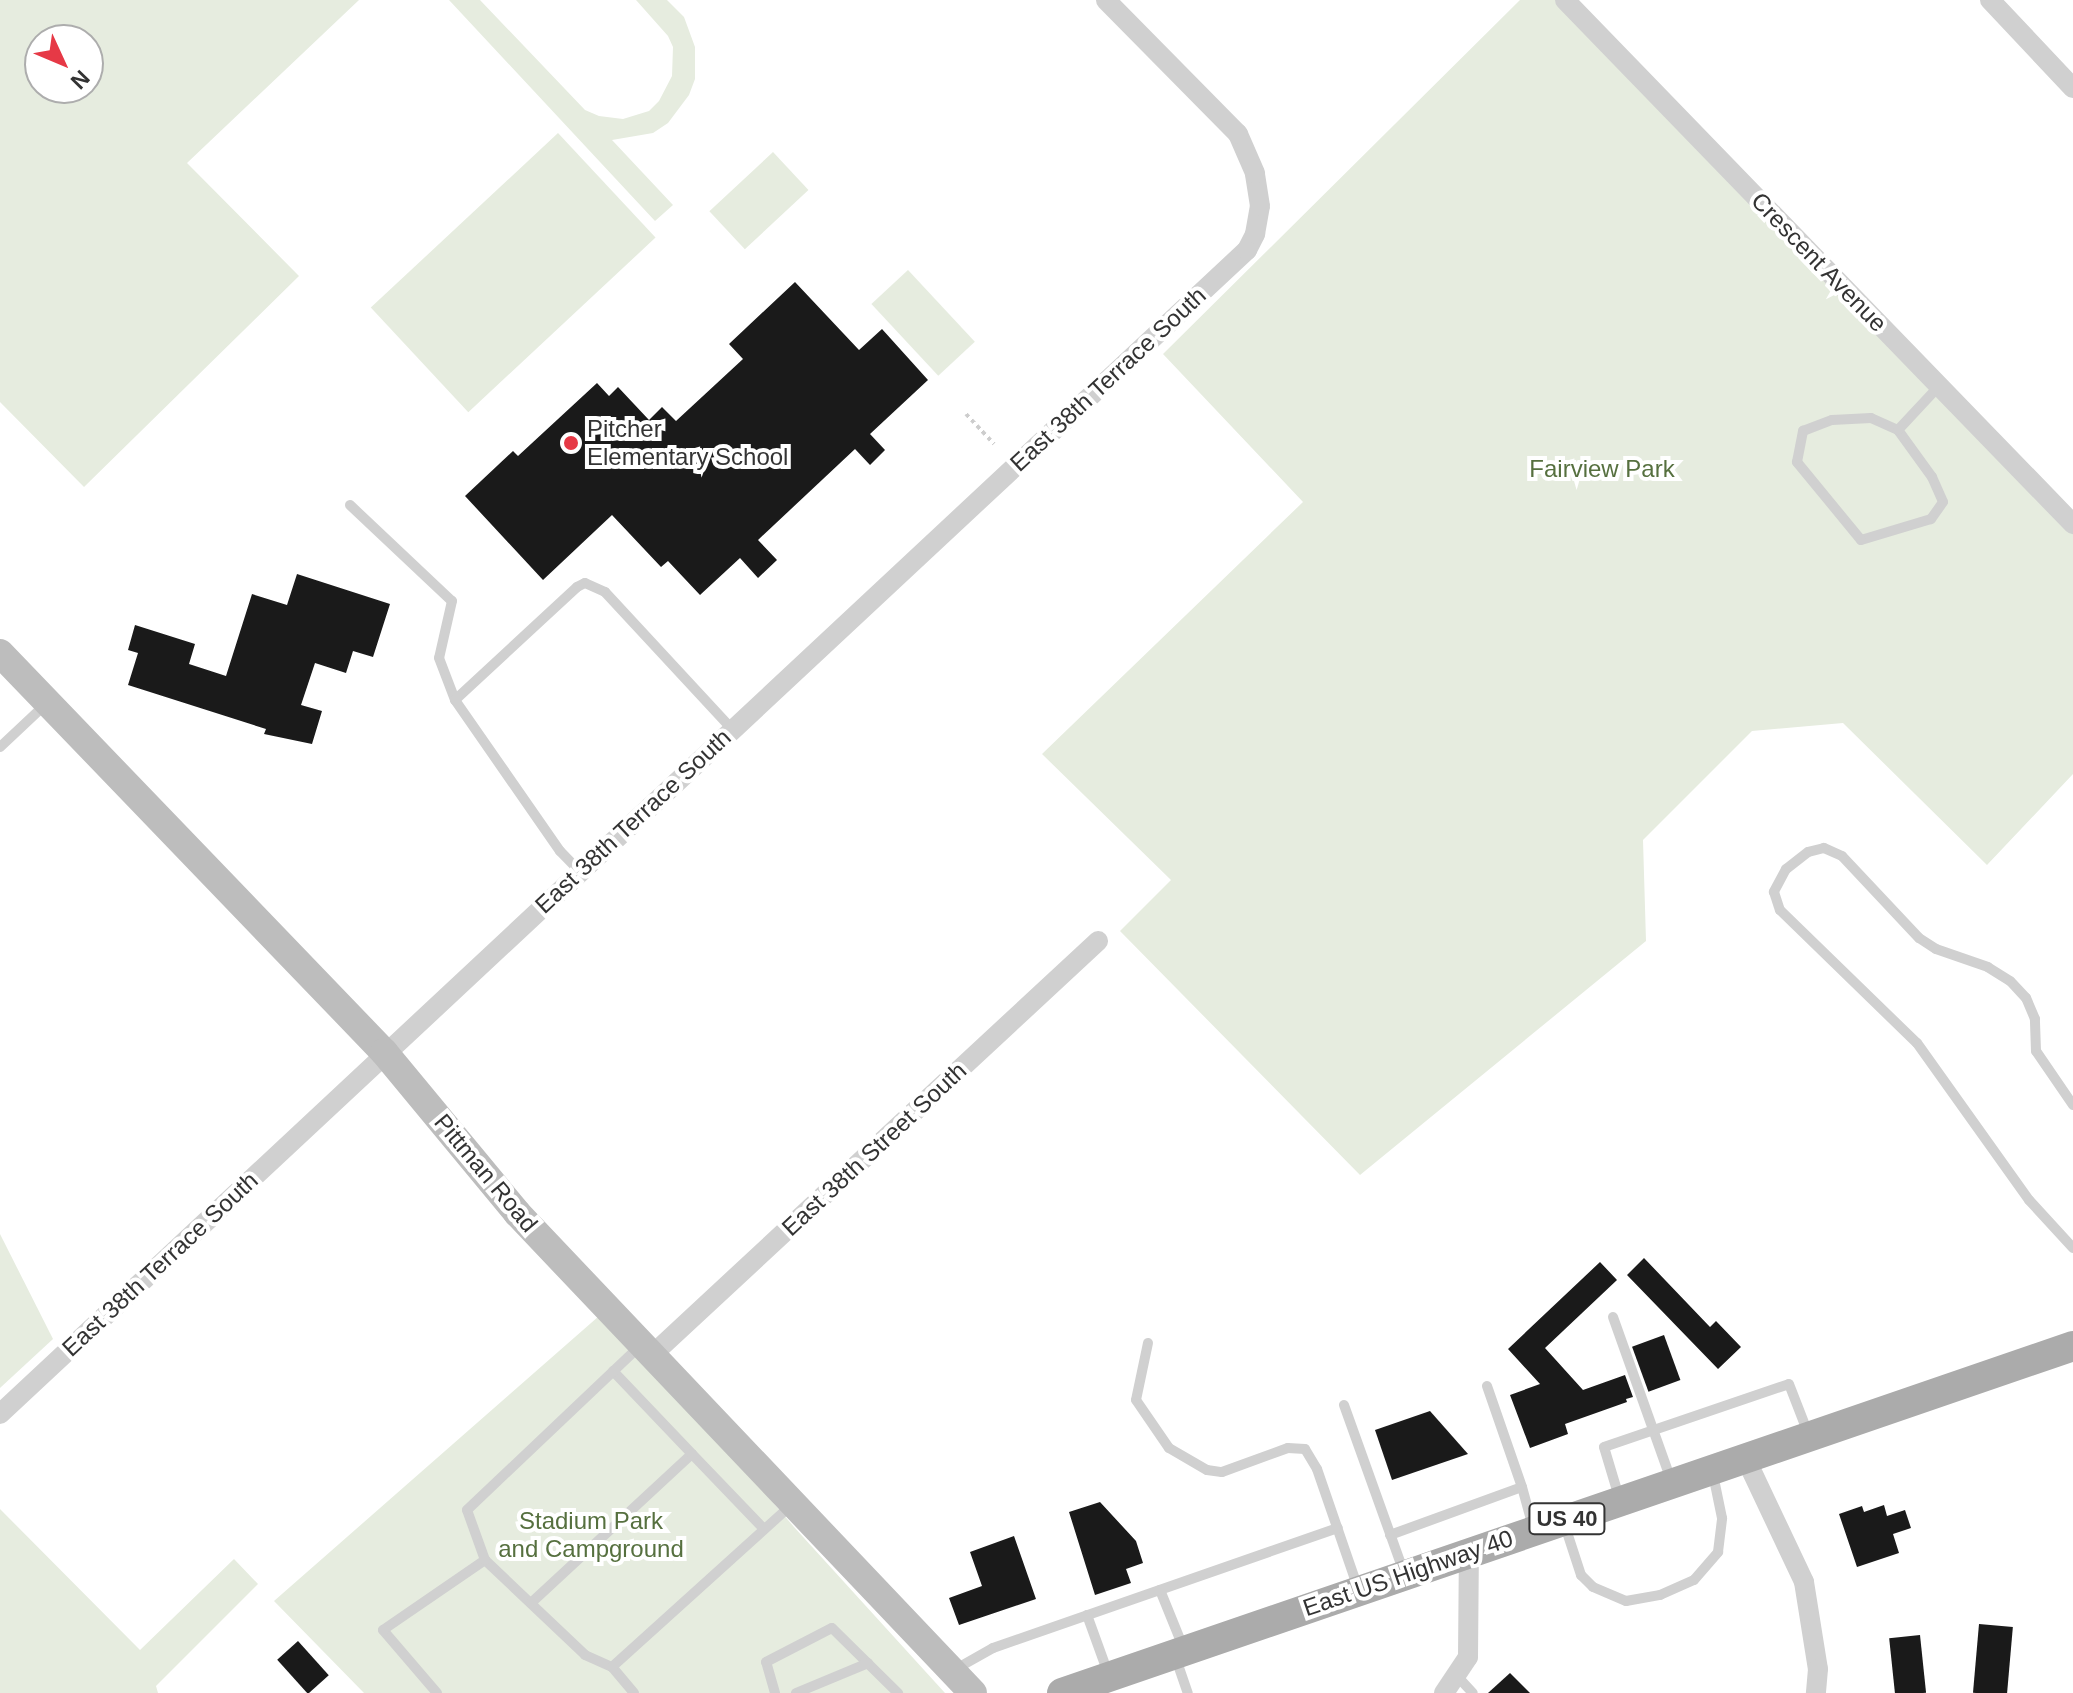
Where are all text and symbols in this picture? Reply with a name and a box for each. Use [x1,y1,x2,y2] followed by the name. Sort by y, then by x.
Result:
[24,24,104,104] north arrow
[66,65,95,94] text: N
[1745,186,1893,338] street label: Crescent Avenue
[1004,281,1212,477] street label: East 38th Terrace South
[587,415,788,471] place label: Pitcher Elementary School
[562,434,580,452] marker: Pitcher Elementary School
[1529,455,1675,483] park label: Fairview Park
[529,723,737,919] street label: East 38th Terrace South
[776,1056,972,1242] street label: East 38th Street South
[428,1108,544,1238] street label: Pittman Road
[56,1166,264,1362] street label: East 38th Terrace South
[1527,1501,1607,1537] road number: US 40
[498,1507,684,1563] park label: Stadium Park and Campground
[1299,1524,1517,1622] street label: East US Highway 40

